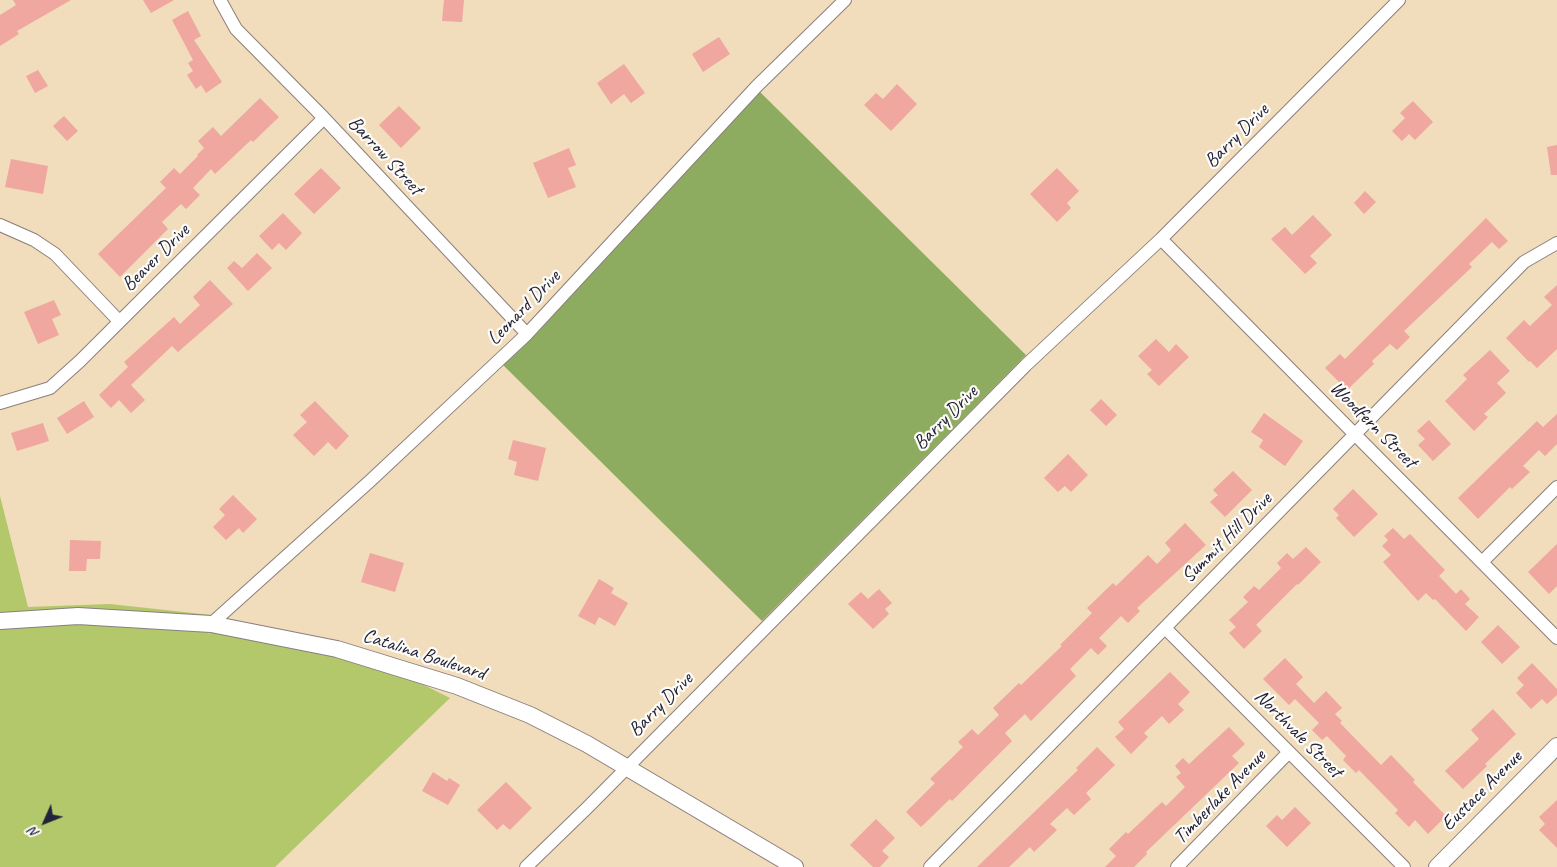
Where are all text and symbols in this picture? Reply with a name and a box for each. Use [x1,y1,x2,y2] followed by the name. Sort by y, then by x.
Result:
[1200,99,1274,173] street label: Barry Drive
[342,111,428,201] street label: Barrow Street
[117,219,195,297] street label: Beaver Drive
[482,265,566,351] street label: Leonard Drive
[1324,376,1422,474] street label: Woodfern Street
[909,381,983,455] street label: Barry Drive
[1177,488,1277,588] street label: Summit Hill Drive
[360,624,488,686] street label: Catalina Boulevard
[624,668,698,742] street label: Barry Drive
[1249,685,1347,783] street label: Northvale Street
[1169,745,1271,849] street label: Timberlake Avenue
[1437,746,1527,836] street label: Eustace Avenue
[20,797,70,847] north arrow
[25,824,43,842] text: N

